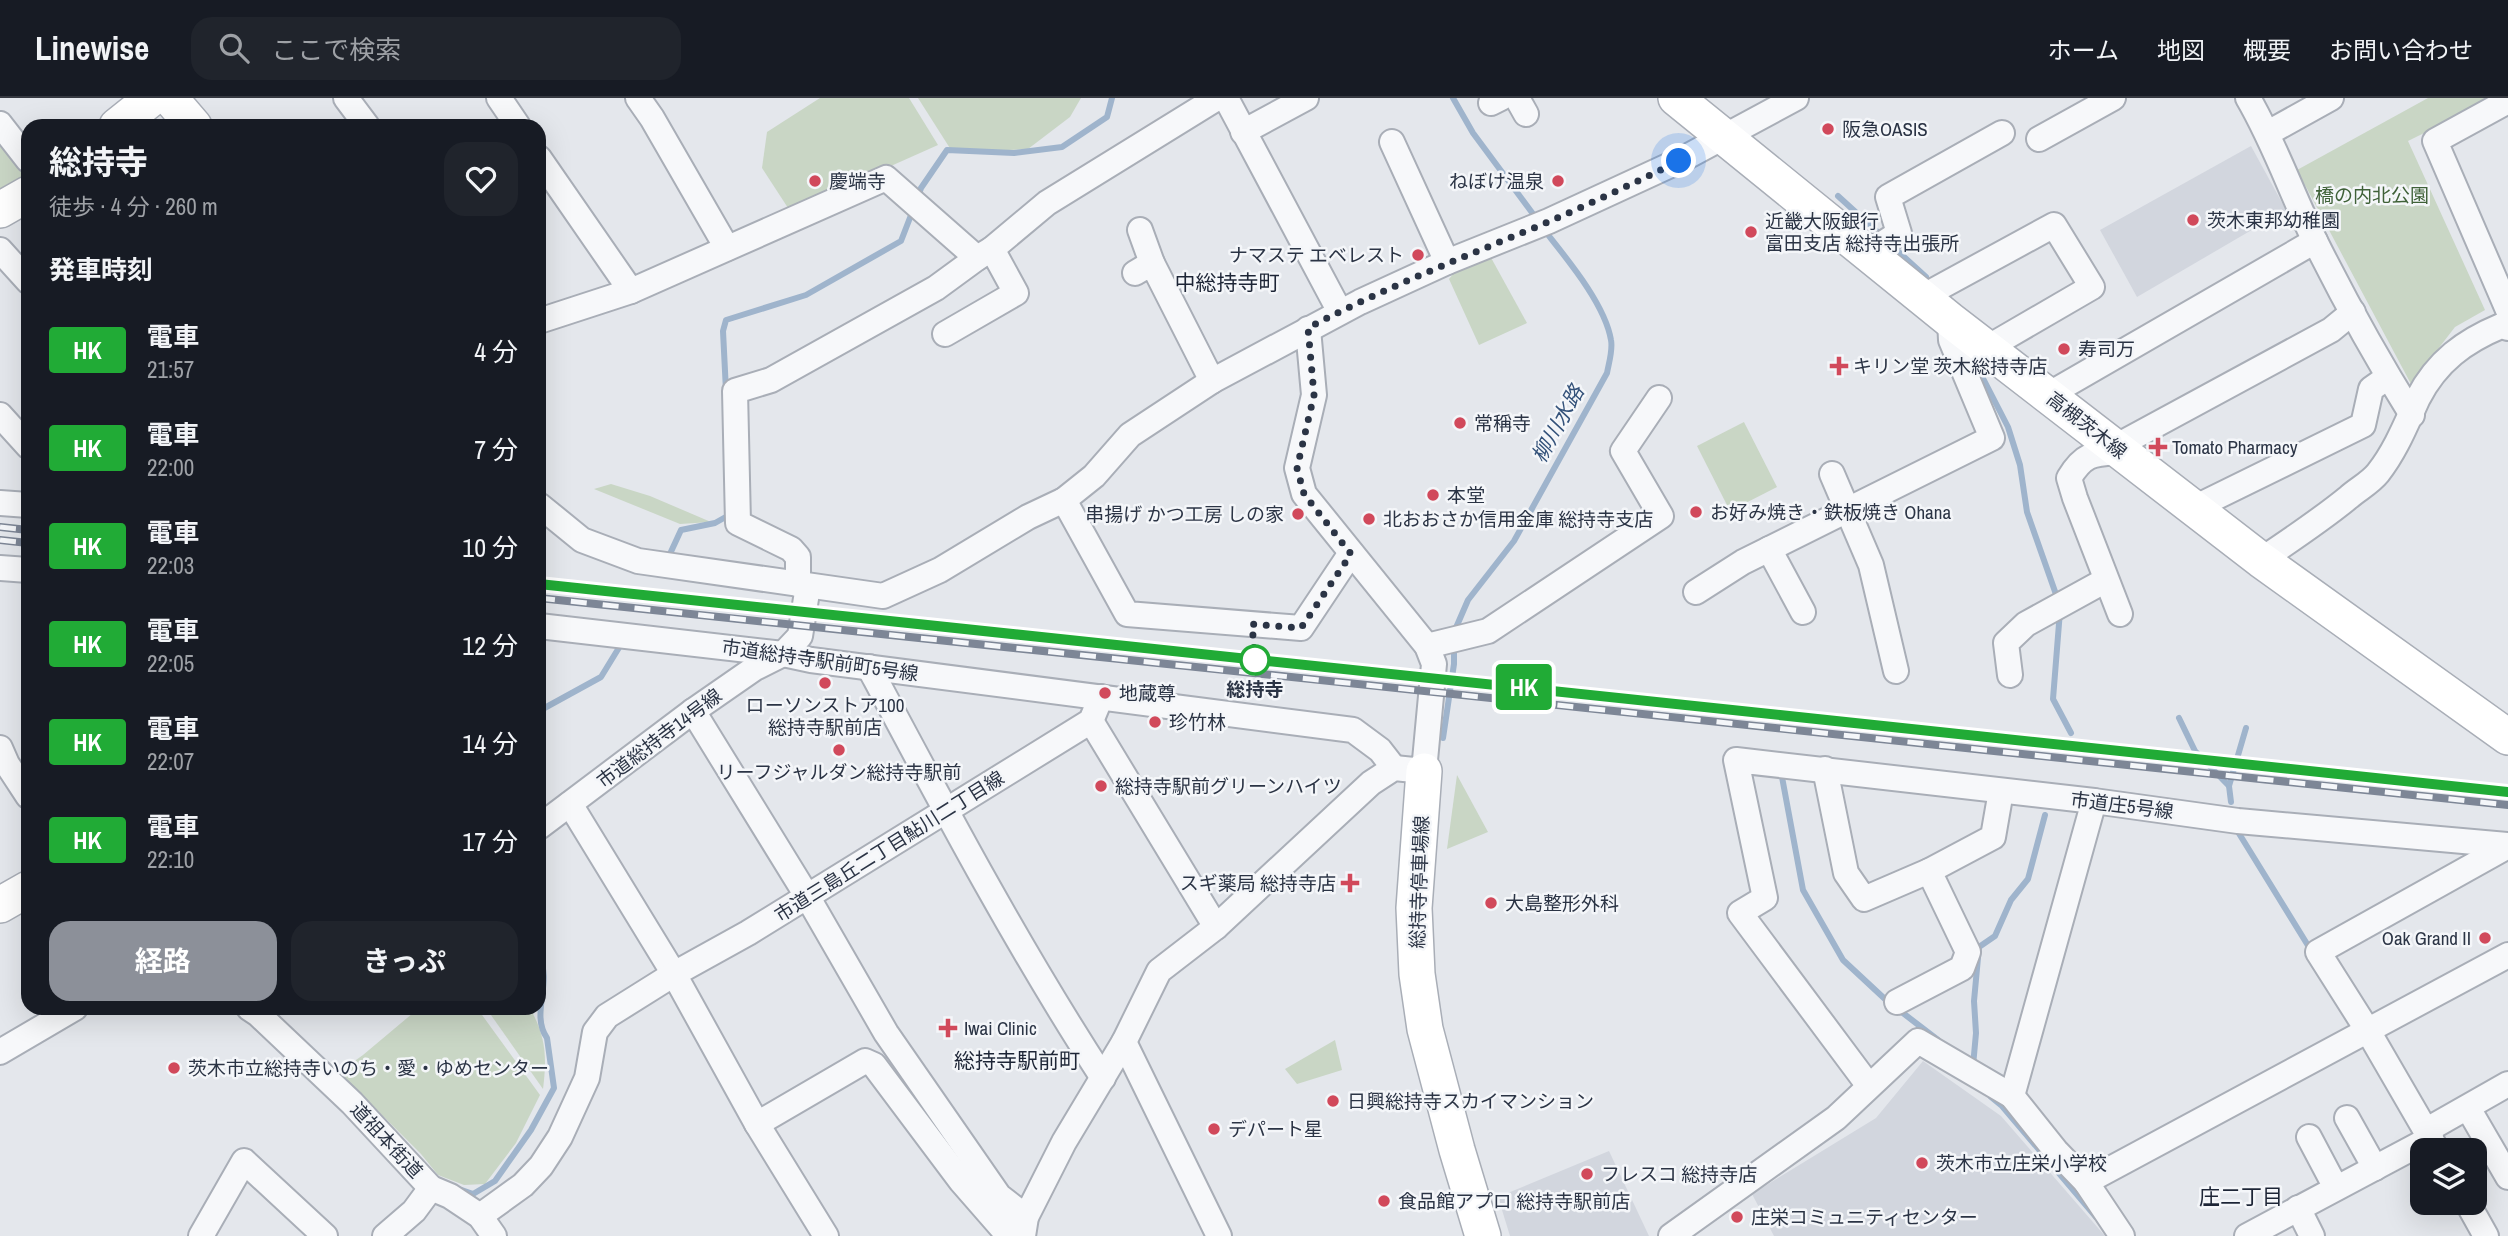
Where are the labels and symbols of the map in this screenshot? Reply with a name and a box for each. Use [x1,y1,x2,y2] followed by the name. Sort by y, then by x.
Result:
[1842,116,1928,142] place label: 阪急OASIS
[1820,121,1836,137] marker: 阪急OASIS
[1661,143,1696,178] your location
[829,168,886,194] place label: 慶端寺
[1449,168,1544,194] place label: ねぼけ温泉
[807,173,823,189] marker: 慶端寺
[1550,173,1566,189] marker: ねぼけ温泉
[2315,182,2429,208] park label: 橋の内北公園
[2207,207,2340,233] place label: 茨木東邦幼稚園
[1765,208,1959,256] place label: 近畿大阪銀行 富田支店 総持寺出張所
[2185,212,2201,228] marker: 茨木東邦幼稚園
[1743,224,1759,240] marker: 近畿大阪銀行 富田支店 総持寺出張所
[1229,242,1404,268] place label: ナマステ エベレスト
[1410,247,1426,263] marker: ナマステ エベレスト
[1175,268,1280,297] district label: 中総持寺町
[2078,336,2135,362] place label: 寿司万
[2056,341,2072,357] marker: 寿司万
[1853,353,2047,379] place label: キリン堂 茨木総持寺店
[1831,358,1847,374] marker: キリン堂 茨木総持寺店
[1525,378,1592,468] water label: 柳川水路
[2042,386,2132,464] street label: 高槻茨木線
[1474,410,1531,436] place label: 常稱寺
[1452,415,1468,431] marker: 常稱寺
[2172,434,2298,460] place label: Tomato Pharmacy
[2150,439,2166,455] marker: Tomato Pharmacy
[1447,482,1485,508] place label: 本堂
[1425,487,1441,503] marker: 本堂
[1710,499,1951,525] place label: お好み焼き・鉄板焼き Ohana
[1085,501,1284,527] place label: 串揚げ かつ工房 しの家
[1688,504,1704,520] marker: お好み焼き・鉄板焼き Ohana
[1290,506,1306,522] marker: 串揚げ かつ工房 しの家
[1383,506,1653,532] place label: 北おおさか信用金庫 総持寺支店
[1361,511,1377,527] marker: 北おおさか信用金庫 総持寺支店
[720,633,920,687] street label: 市道総持寺駅前町5号線
[1240,645,1270,675] marker: 総持寺
[1492,664,1556,710] line badge: HK
[817,675,833,691] marker: ローソンストア100 総持寺駅前店
[1226,676,1284,702] place label: 総持寺
[1119,680,1176,706] place label: 地蔵尊
[591,682,727,794] street label: 市道総持寺14号線
[1097,685,1113,701] marker: 地蔵尊
[746,692,904,740] place label: ローソンストア100 総持寺駅前店
[1169,709,1226,735] place label: 珍竹林
[1147,714,1163,730] marker: 珍竹林
[831,742,847,758] marker: リーフジャルダン総持寺駅前
[717,759,961,785] place label: リーフジャルダン総持寺駅前
[769,764,1009,928] street label: 市道三島丘二丁目鮎川二丁目線
[1115,773,1342,799] place label: 総持寺駅前グリーンハイツ
[1093,778,1109,794] marker: 総持寺駅前グリーンハイツ
[2069,786,2175,824] street label: 市道庄5号線
[1404,815,1434,949] street label: 総持寺停車場線
[1180,870,1336,896] place label: スギ薬局 総持寺店
[1342,875,1358,891] marker: スギ薬局 総持寺店
[1505,890,1619,916] place label: 大島整形外科
[1483,895,1499,911] marker: 大島整形外科
[2382,925,2471,951] place label: Oak Grand II
[2477,930,2493,946] marker: Oak Grand II
[964,1015,1037,1041] place label: Iwai Clinic
[938,1018,958,1038] marker: Iwai Clinic
[954,1046,1080,1075] district label: 総持寺駅前町
[188,1055,549,1081] place label: 茨木市立総持寺いのち・愛・ゆめセンター
[166,1060,182,1076] marker: 茨木市立総持寺いのち・愛・ゆめセンター
[1347,1088,1594,1114] place label: 日興総持寺スカイマンション
[1325,1093,1341,1109] marker: 日興総持寺スカイマンション
[345,1096,429,1184] street label: 道祖本街道
[1228,1116,1323,1142] place label: デパート星
[1206,1121,1222,1137] marker: デパート星
[1936,1150,2107,1176] place label: 茨木市立庄栄小学校
[1914,1155,1930,1171] marker: 茨木市立庄栄小学校
[1601,1161,1757,1187] place label: フレスコ 総持寺店
[1579,1166,1595,1182] marker: フレスコ 総持寺店
[2199,1182,2283,1211] district label: 庄二丁目
[1398,1188,1630,1214] place label: 食品館アプロ 総持寺駅前店
[1376,1193,1392,1209] marker: 食品館アプロ 総持寺駅前店
[1751,1204,1978,1230] place label: 庄栄コミュニティセンター
[1729,1209,1745,1225] marker: 庄栄コミュニティセンター

